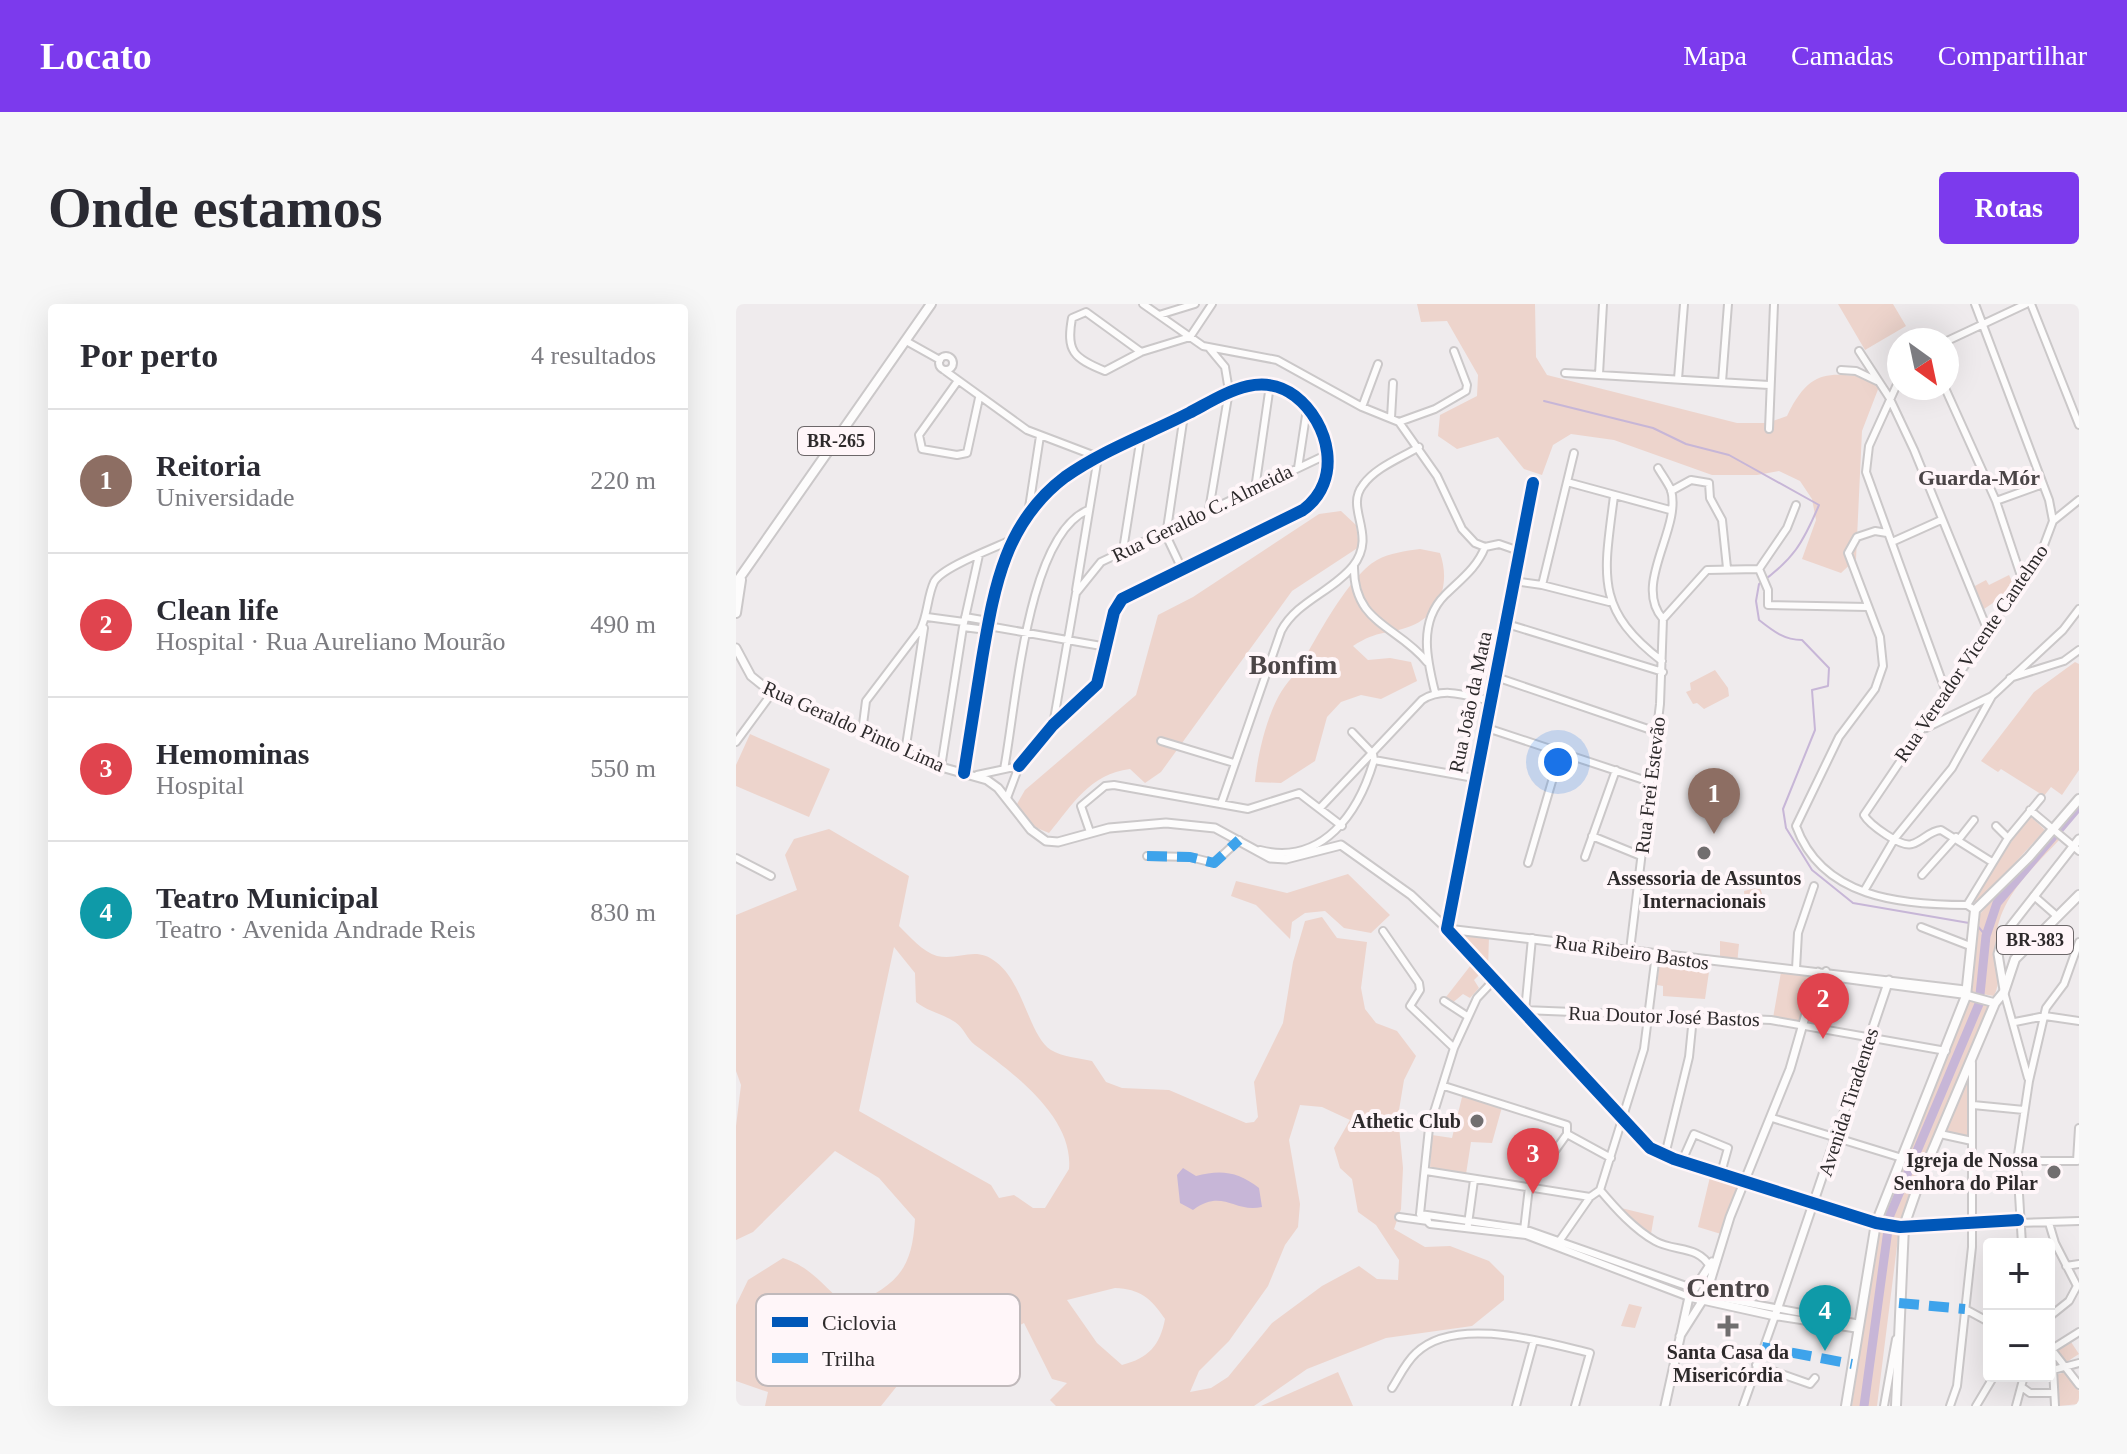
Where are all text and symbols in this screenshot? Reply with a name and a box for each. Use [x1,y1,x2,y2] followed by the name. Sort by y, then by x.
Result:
[40,35,152,77] text: Locato
[1683,40,1747,71] text: Mapa
[1791,40,1894,71] text: Camadas
[1938,40,2087,71] text: Compartilhar
[1939,172,2079,244] button: Rotas
[48,177,382,239] text: Onde estamos
[1887,328,1959,400] north arrow
[80,337,218,374] text: Por perto
[531,341,656,370] text: 4 resultados
[798,427,874,455] road number: BR-265
[156,449,261,482] text: Reitoria
[1108,460,1296,566] street label: Rua Geraldo C. Almeida
[1918,465,2040,490] district label: Guarda-Mór
[100,466,113,495] text: 1
[590,466,656,495] text: 220 m
[156,483,295,512] text: Universidade
[1890,540,2052,766] street label: Rua Vereador Vicente Cantelmo
[156,593,278,626] text: Clean life
[100,610,113,639] text: 2
[590,610,656,639] text: 490 m
[156,627,506,656] text: Hospital · Rua Aureliano Mourão
[1444,629,1496,775] street label: Rua João da Mata
[1249,649,1337,680] district label: Bonfim
[760,676,948,776] street label: Rua Geraldo Pinto Lima
[1631,715,1669,855] street label: Rua Frei Estevão
[156,737,309,770] text: Hemominas
[1538,742,1578,782] your location
[100,754,113,783] text: 3
[590,754,656,783] text: 550 m
[1688,768,1740,834] pin: 1
[156,771,244,800] text: Hospital
[1695,844,1713,862] marker: Assessoria de Assuntos Internacionais
[1607,867,1801,912] place label: Assessoria de Assuntos Internacionais
[156,881,379,914] text: Teatro Municipal
[100,898,113,927] text: 4
[590,898,656,927] text: 830 m
[156,915,476,944] text: Teatro · Avenida Andrade Reis
[1997,926,2073,954] road number: BR-383
[1553,930,1711,974] street label: Rua Ribeiro Bastos
[1797,973,1849,1039] pin: 2
[1568,1002,1760,1030] street label: Rua Doutor José Bastos
[1814,1025,1882,1179] street label: Avenida Tiradentes
[1352,1110,1461,1132] place label: Athetic Club
[1468,1112,1486,1130] marker: Athetic Club
[1507,1128,1559,1194] pin: 3
[1894,1149,2038,1194] place label: Igreja de Nossa Senhora do Pilar
[2045,1163,2063,1181] marker: Igreja de Nossa Senhora do Pilar
[1983,1238,2055,1382] map controls
[1983,1238,2055,1310] button: +
[1686,1272,1770,1303] district label: Centro
[1799,1285,1851,1351] pin: 4
[756,1294,1020,1386] legend
[822,1310,897,1335] text: Ciclovia
[1983,1310,2055,1382] button: −
[1717,1315,1739,1337] marker: Santa Casa da Misericórdia
[1667,1341,1789,1386] place label: Santa Casa da Misericórdia
[822,1346,875,1371] text: Trilha

